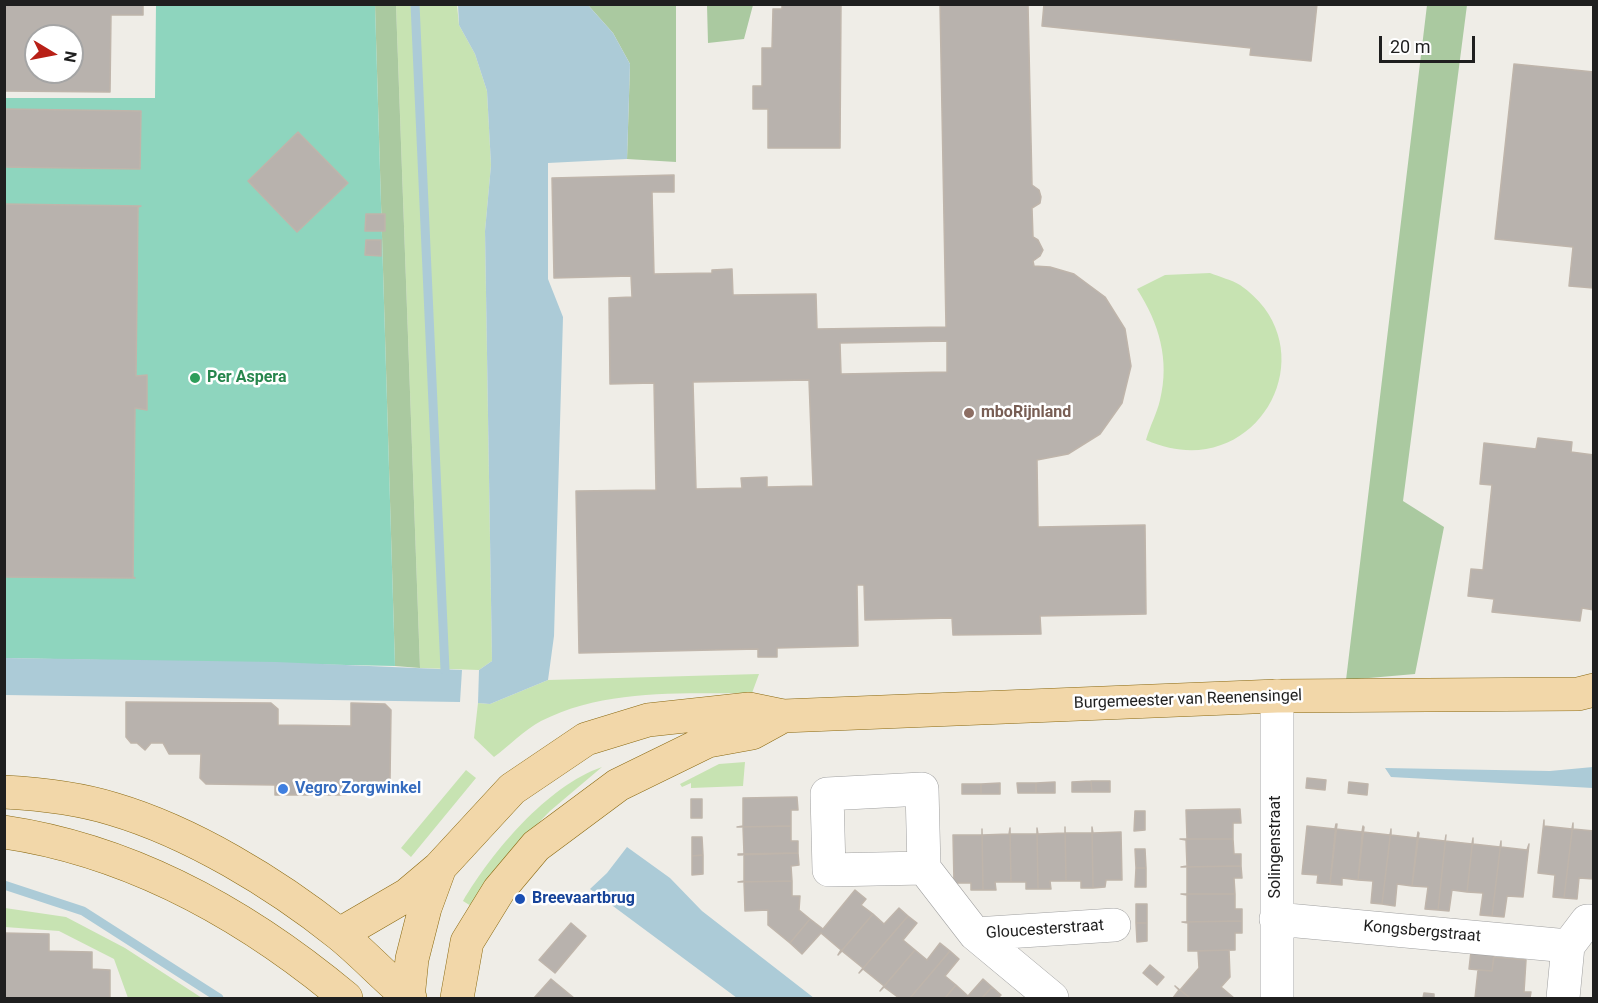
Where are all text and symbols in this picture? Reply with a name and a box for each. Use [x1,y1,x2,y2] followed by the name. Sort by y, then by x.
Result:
[24,24,84,84] north arrow
[1382,24,1478,62] scale bar
[1390,36,1430,57] text: 20 m
[60,50,81,64] text: N
[207,368,286,388] place label: Per Aspera
[188,371,202,385] marker: Per Aspera
[981,403,1071,423] place label: mboRijnland
[962,406,976,420] marker: mboRijnland
[1074,686,1302,714] street label: Burgemeester van Reenensingel
[295,779,421,799] place label: Vegro Zorgwinkel
[276,782,290,796] marker: Vegro Zorgwinkel
[1266,796,1286,898] street label: Solingenstraat
[532,889,635,909] place label: Breevaartbrug
[513,892,527,906] marker: Breevaartbrug
[985,916,1105,944] street label: Gloucesterstraat
[1362,917,1482,947] street label: Kongsbergstraat

